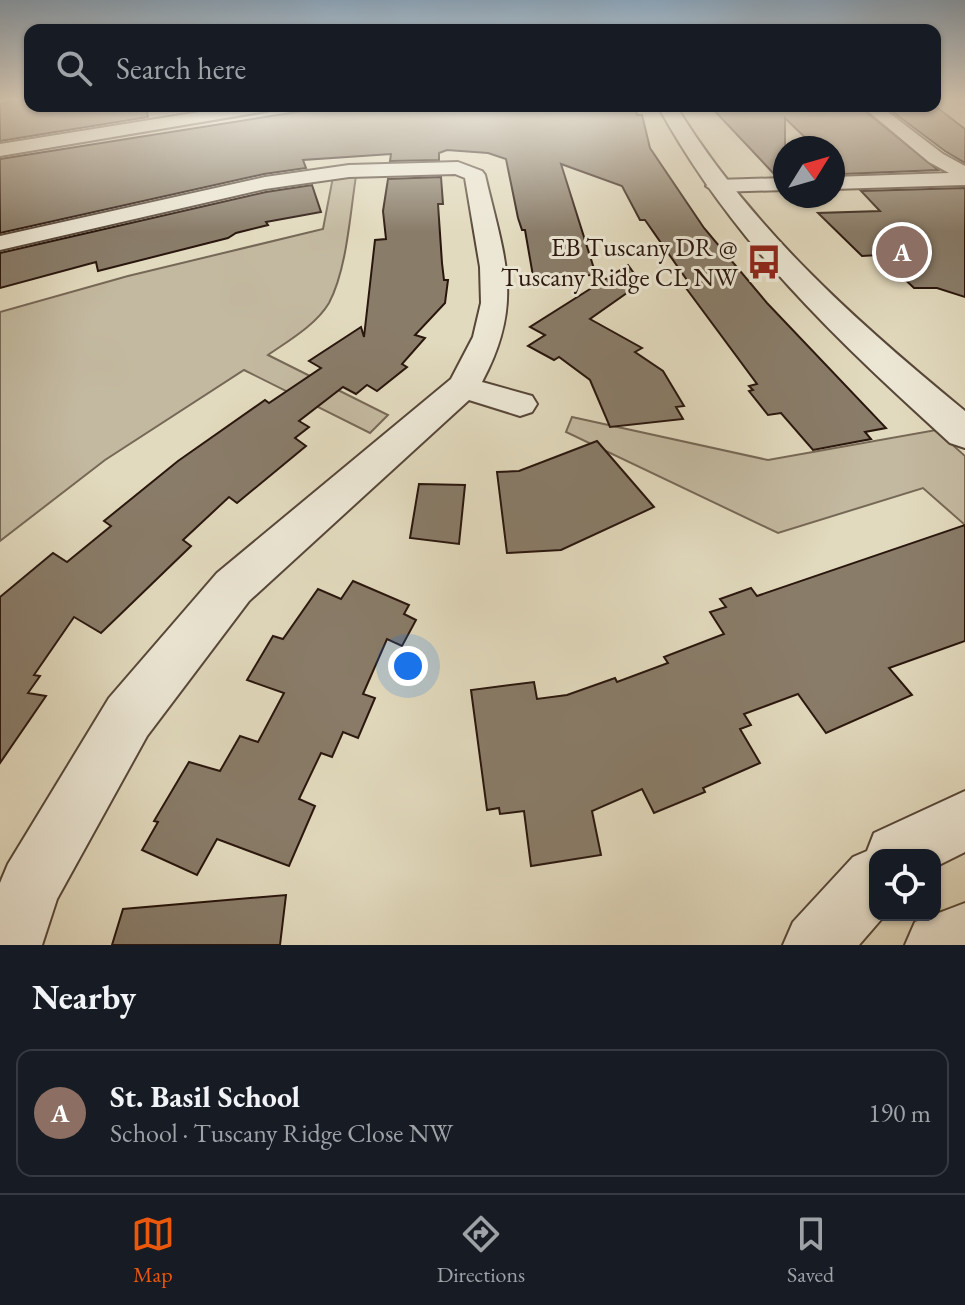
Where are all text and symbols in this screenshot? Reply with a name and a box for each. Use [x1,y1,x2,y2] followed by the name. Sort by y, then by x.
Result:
[24,24,941,112] search box
[52,46,96,90] icon: search
[116,49,246,88] text: Search here
[773,136,845,208] north arrow
[876,222,928,282] pin: A
[501,230,739,294] place label: EB Tuscany DR @ Tuscany Ridge CL NW
[745,243,783,281] bus stop icon: EB Tuscany DR @ Tuscany Ridge CL NW
[388,646,428,686] your location
[869,849,941,921] map controls
[869,849,941,921] button: locate
[32,975,136,1019] text: Nearby
[110,1077,300,1116] text: St. Basil School
[51,1096,69,1130] text: A
[868,1096,931,1130] text: 190 m
[110,1116,453,1150] text: School · Tuscany Ridge Close NW
[131,1212,175,1289] tab: Map
[437,1212,525,1289] tab: Directions
[787,1212,834,1289] tab: Saved

